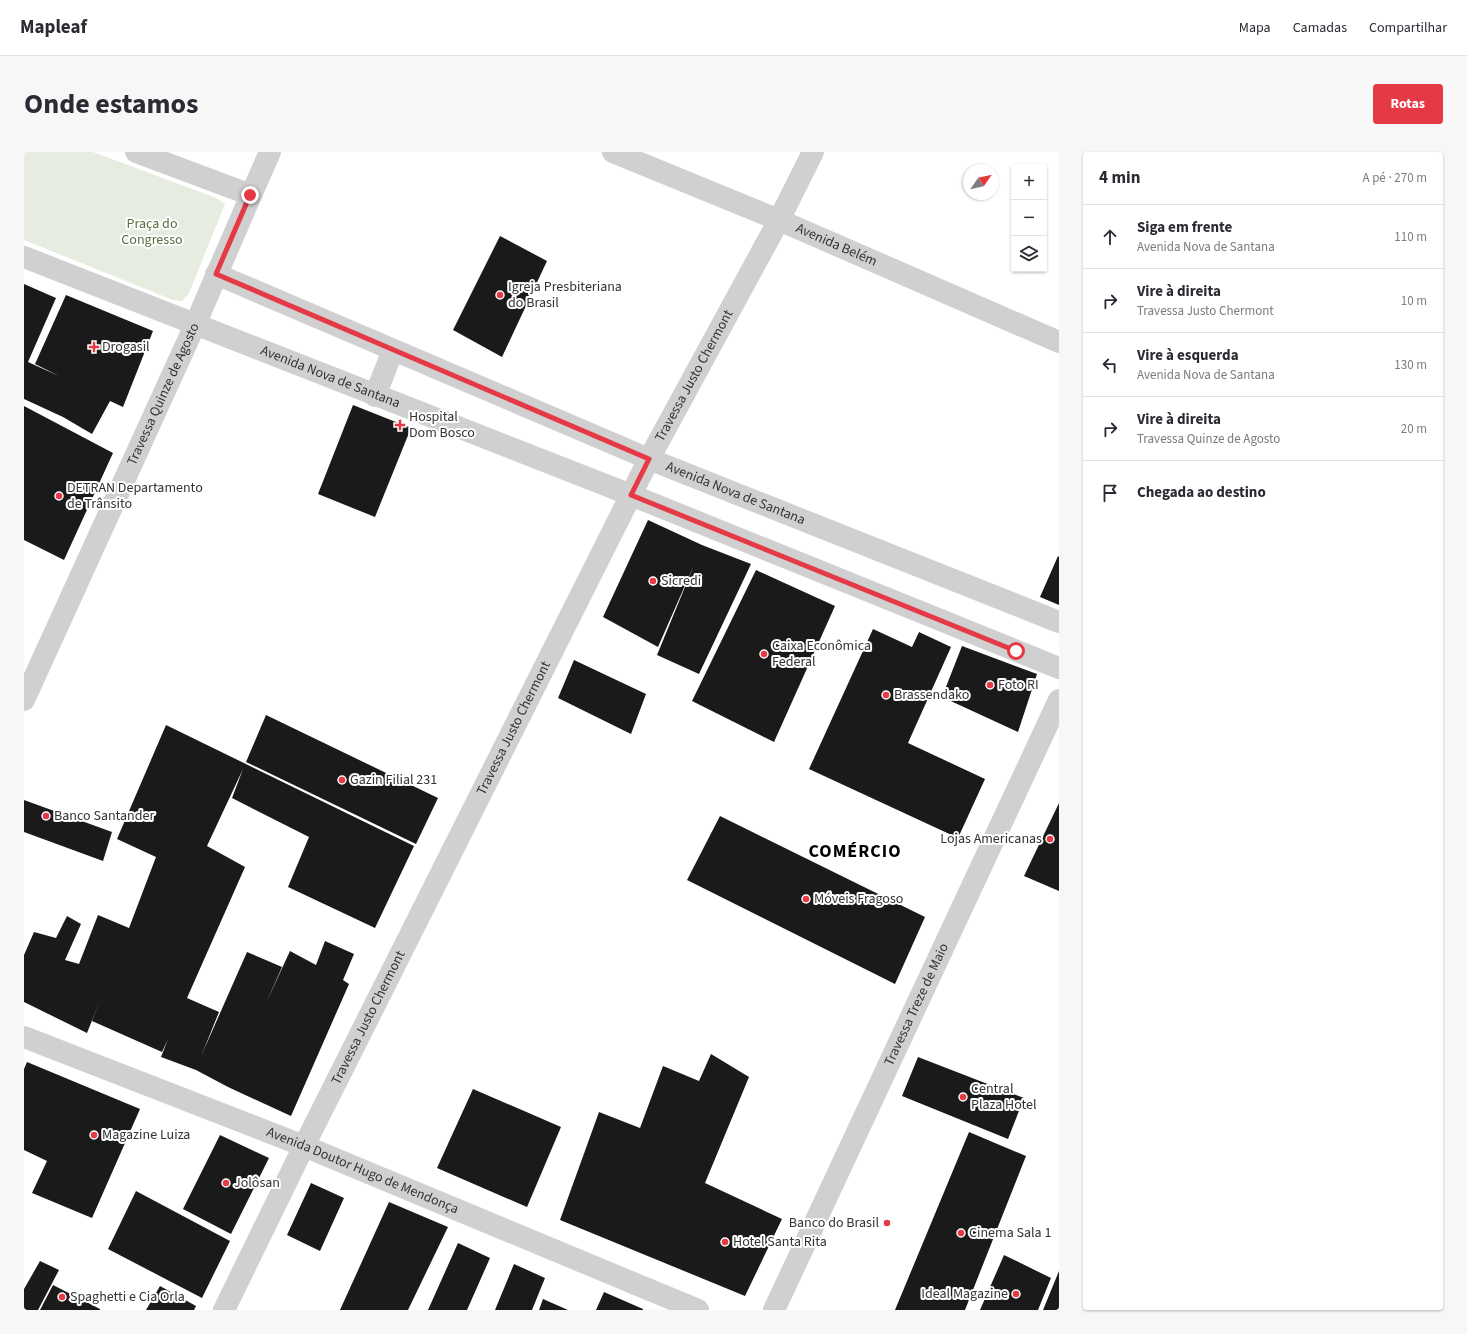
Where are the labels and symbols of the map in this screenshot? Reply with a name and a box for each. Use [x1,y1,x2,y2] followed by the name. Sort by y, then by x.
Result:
[963,164,999,200] north arrow
[241,186,259,204] route end
[121,214,183,250] park label: Praça do Congresso
[792,218,880,272] street label: Avenida Belém
[508,277,622,313] place label: Igreja Presbiteriana do Brasil
[495,290,505,300] marker: Igreja Presbiteriana do Brasil
[650,306,738,445] street label: Travessa Justo Chermont
[122,320,205,469] street label: Travessa Quinze de Agosto
[102,337,150,357] place label: Drogasil
[258,341,403,414] street label: Avenida Nova de Santana
[89,342,99,352] marker: Drogasil
[409,407,475,443] place label: Hospital Dom Bosco
[394,419,406,431] marker: Hospital Dom Bosco
[663,457,808,530] street label: Avenida Nova de Santana
[67,478,203,514] place label: DETRAN Departamento de Trânsito
[54,491,64,501] marker: DETRAN Departamento de Trânsito
[661,571,701,591] place label: Sicredi
[648,576,658,586] marker: Sicredi
[772,636,871,672] place label: Caixa Econômica Federal
[1007,642,1025,660] route start
[759,649,769,659] marker: Caixa Econômica Federal
[472,658,556,799] street label: Travessa Justo Chermont
[998,675,1039,695] place label: Foto RI
[985,680,995,690] marker: Foto RI
[894,685,969,705] place label: Brassendako
[881,690,891,700] marker: Brassendako
[350,770,437,790] place label: Gazin Filial 231
[337,775,347,785] marker: Gazin Filial 231
[54,806,154,826] place label: Banco Santander
[41,811,51,821] marker: Banco Santander
[940,829,1042,849] place label: Lojas Americanas
[1045,834,1055,844] marker: Lojas Americanas
[809,839,901,864] district label: COMÉRCIO
[814,889,903,909] place label: Móveis Fragoso
[801,894,811,904] marker: Móveis Fragoso
[879,940,954,1069] street label: Travessa Treze de Maio
[326,947,411,1088] street label: Travessa Justo Chermont
[971,1079,1037,1115] place label: Central Plaza Hotel
[958,1092,968,1102] marker: Central Plaza Hotel
[264,1122,462,1219] street label: Avenida Doutor Hugo de Mendonça
[102,1125,190,1145] place label: Magazine Luiza
[89,1130,99,1140] marker: Magazine Luiza
[234,1173,280,1193] place label: Jolôsan
[221,1178,231,1188] marker: Jolôsan
[789,1213,879,1233] place label: Banco do Brasil
[882,1218,892,1228] marker: Banco do Brasil
[969,1223,1051,1243] place label: Cinema Sala 1
[956,1228,966,1238] marker: Cinema Sala 1
[733,1232,827,1252] place label: Hotel Santa Rita
[720,1237,730,1247] marker: Hotel Santa Rita
[921,1284,1008,1304] place label: Ideal Magazine
[70,1287,185,1307] place label: Spaghetti e Cia Orla
[1011,1289,1021,1299] marker: Ideal Magazine
[57,1292,67,1302] marker: Spaghetti e Cia Orla

